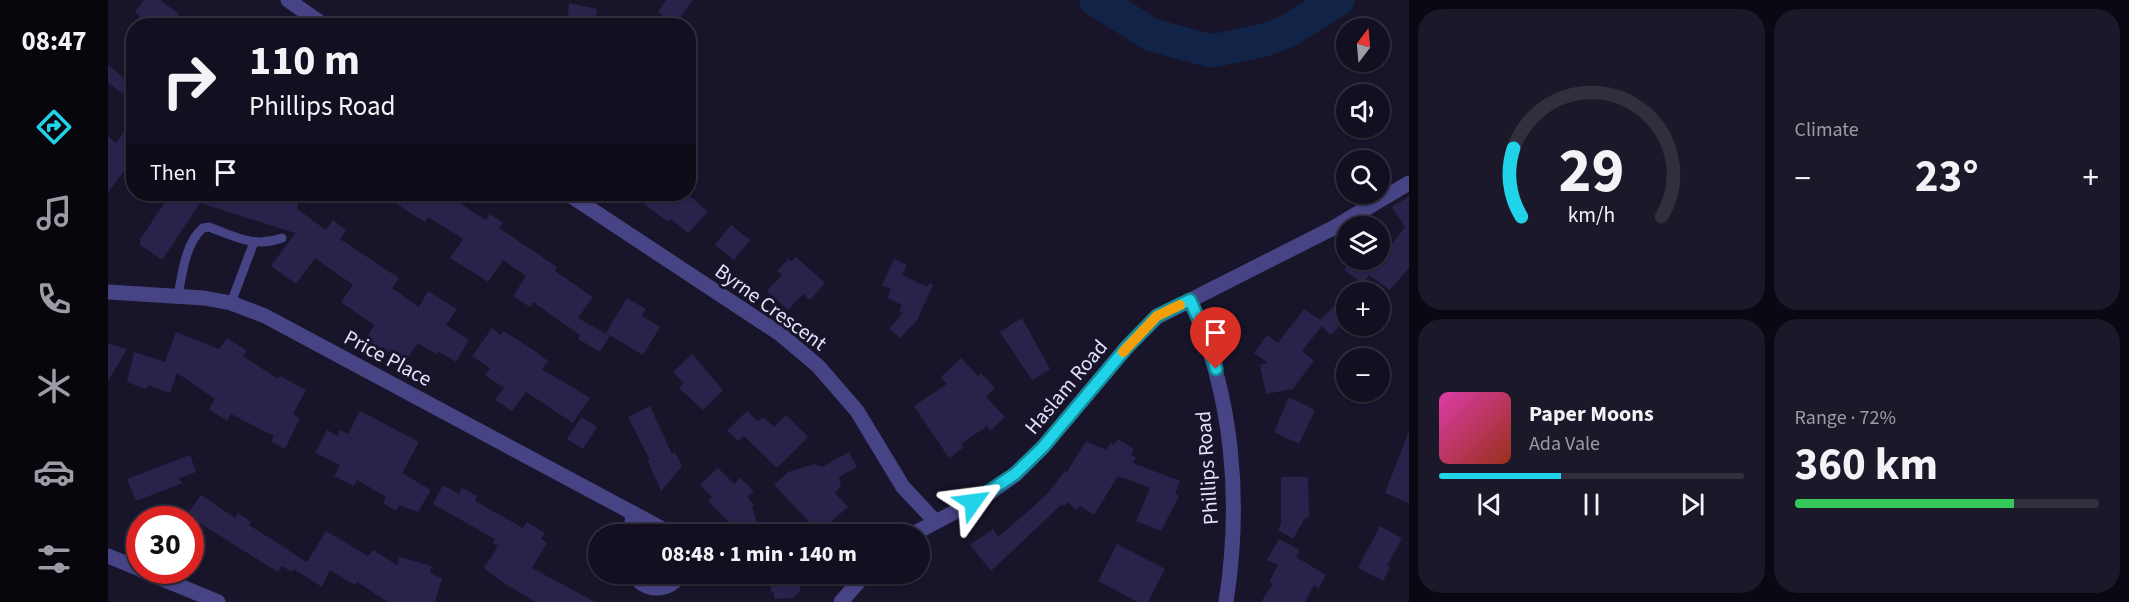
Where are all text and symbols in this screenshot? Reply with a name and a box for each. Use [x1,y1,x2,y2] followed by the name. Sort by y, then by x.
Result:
[1336,18,1390,72] north arrow
[1336,18,1390,402] map controls
[21,22,87,61] text: 08:47
[249,31,360,91] text: 110 m
[150,42,228,120] icon: right
[1336,84,1390,138] button: sound
[249,87,396,126] text: Phillips Road
[33,106,75,148] icon: directions
[1795,116,1859,144] text: Climate
[1558,127,1624,216] text: 29
[1915,145,1979,209] text: 23°
[1336,150,1390,204] button: search
[1795,155,1811,202] text: −
[2083,155,2099,202] text: +
[209,156,242,189] icon: arrive
[150,157,197,189] text: Then
[33,192,75,234] icon: music
[1567,200,1615,231] text: km/h
[1336,216,1390,270] button: layers
[709,256,833,358] street label: Byrne Crescent
[33,278,75,320] icon: phone
[1336,282,1390,336] button: +
[1190,307,1241,369] pin
[1199,316,1232,349] icon: arrive
[339,322,437,394] street label: Price Place
[1017,333,1115,441] street label: Haslam Road
[1336,348,1390,402] button: −
[33,365,75,407] icon: climate
[1529,398,1654,430] text: Paper Moons
[1795,404,1896,432] text: Range · 72%
[1188,410,1226,526] street label: Phillips Road
[1529,430,1600,458] text: Ada Vale
[1795,433,1938,497] text: 360 km
[33,451,75,493] icon: car
[941,470,1005,534] position arrow
[1473,488,1506,521] icon: previous
[1575,488,1608,521] icon: pause
[1676,488,1709,521] icon: next
[126,506,204,584] speed limit sign: 30
[33,538,75,580] icon: filters
[661,538,857,570] text: 08:48 · 1 min · 140 m

